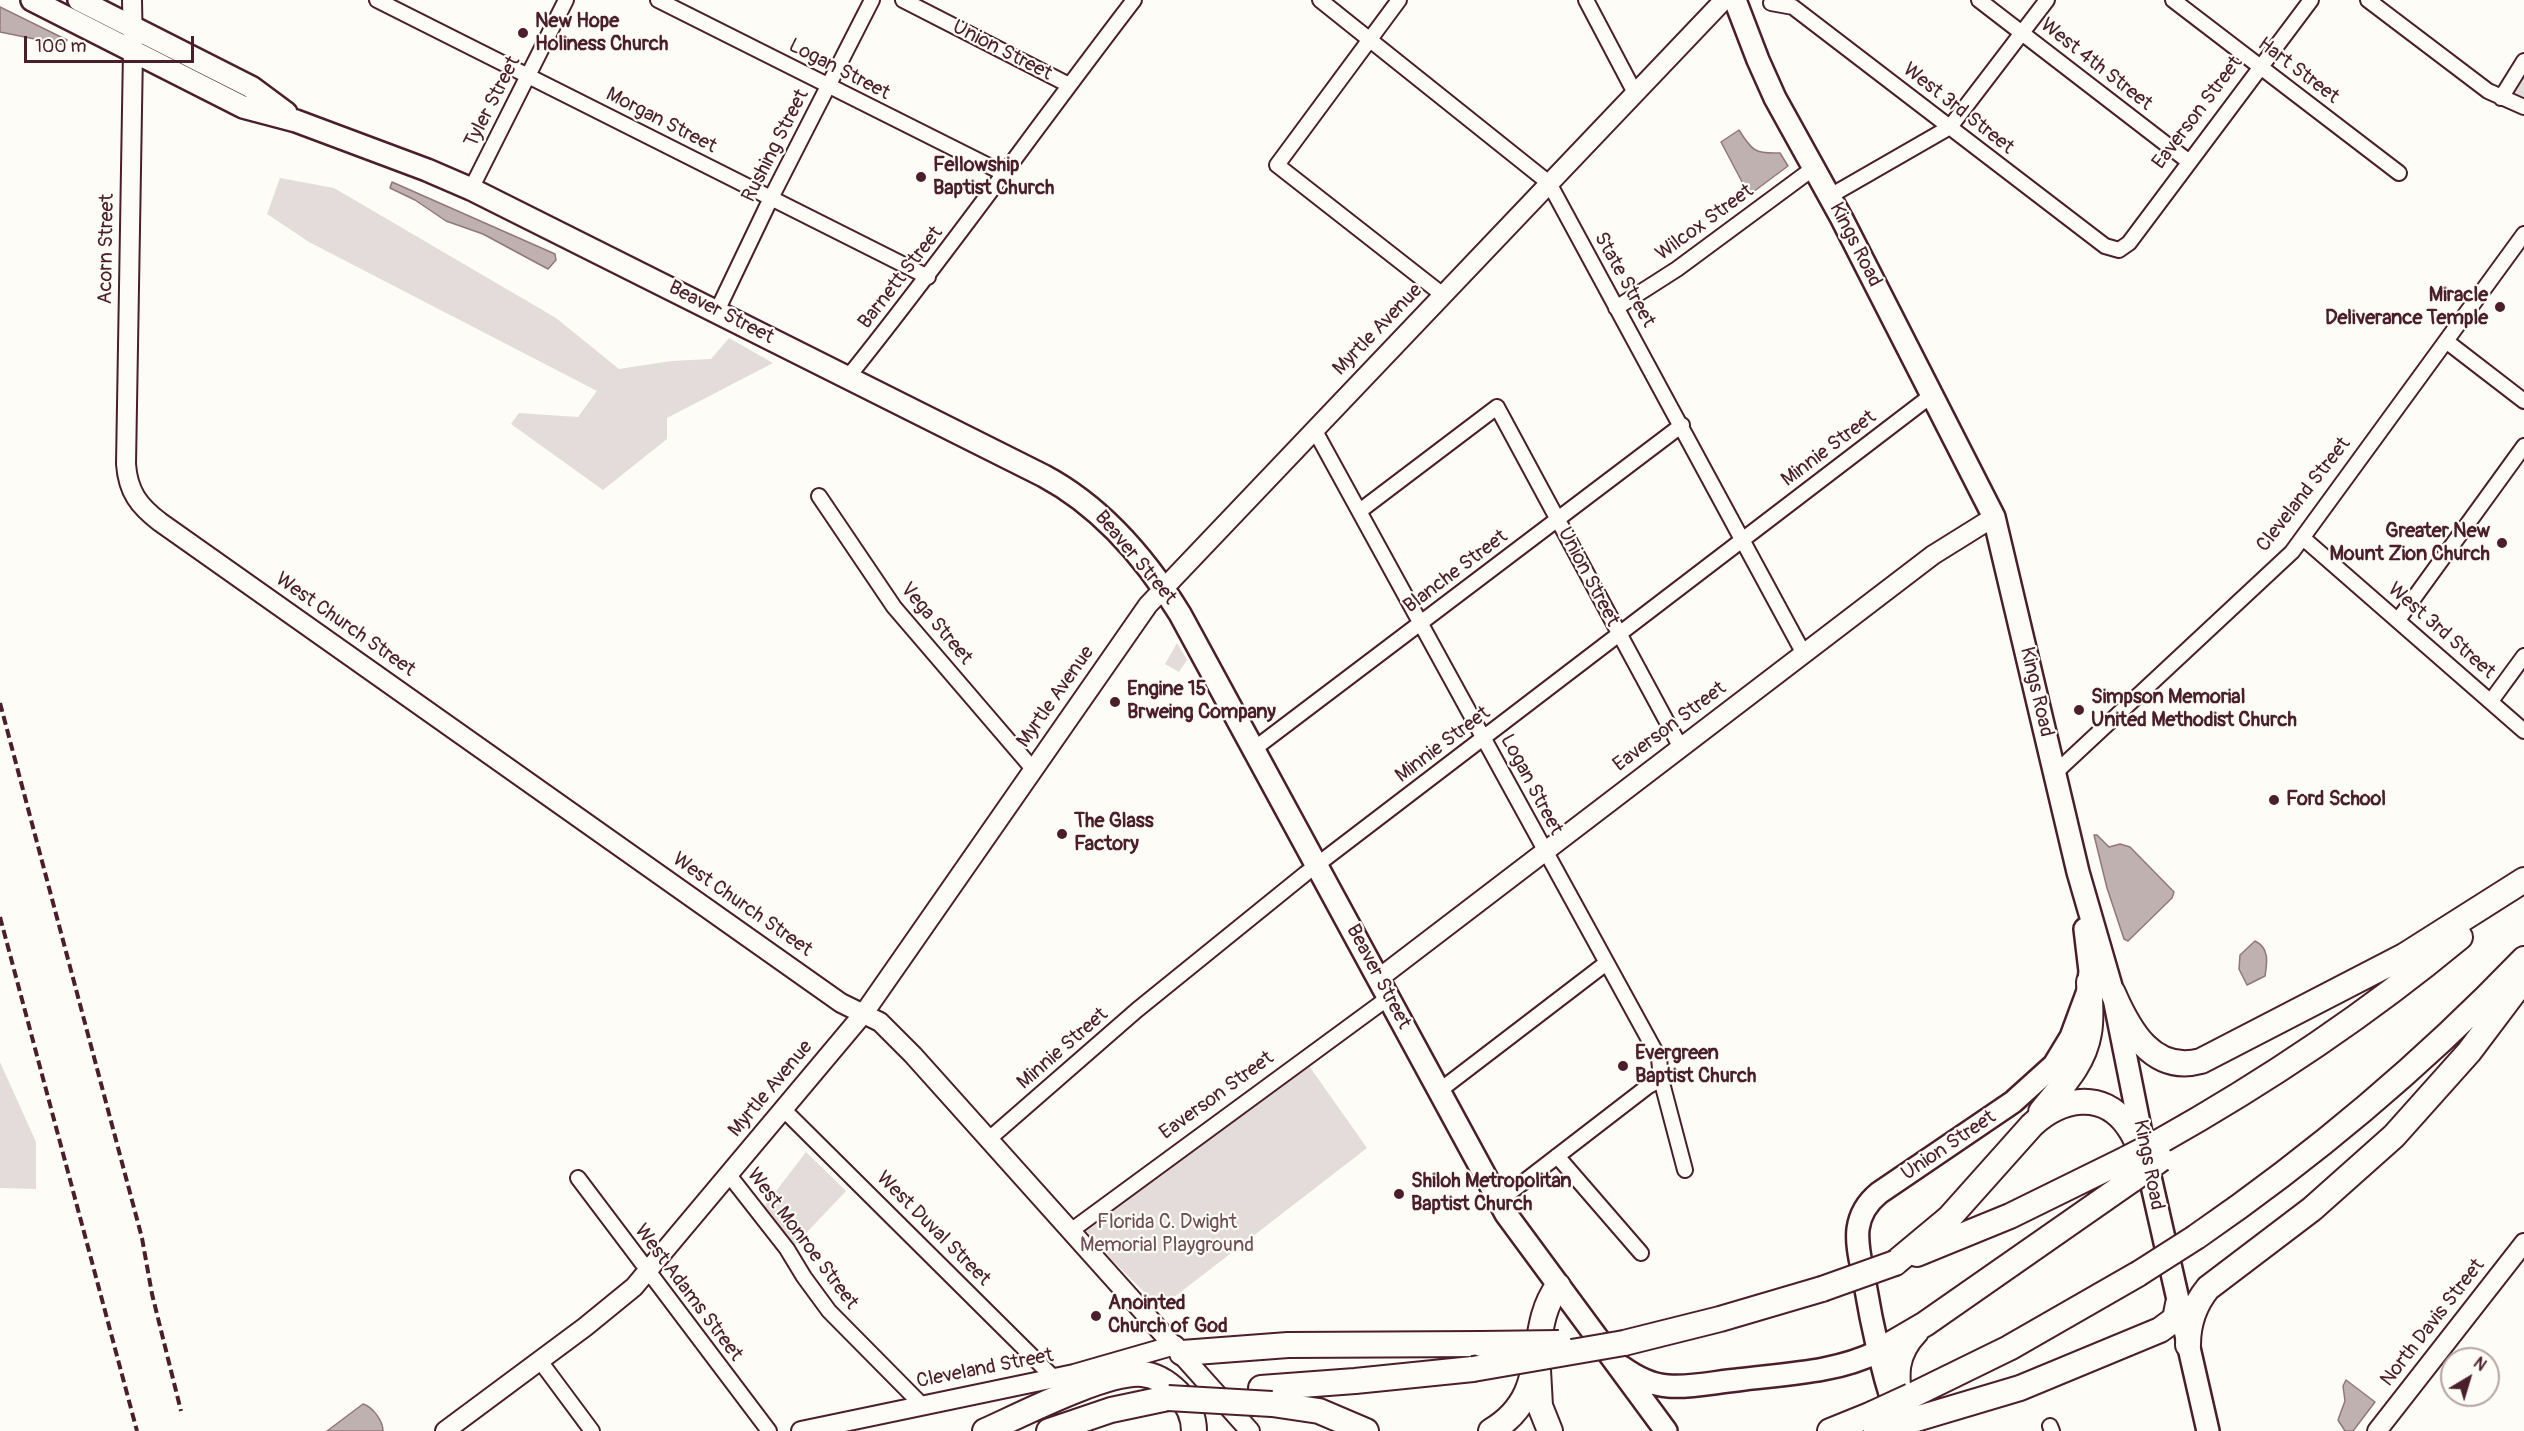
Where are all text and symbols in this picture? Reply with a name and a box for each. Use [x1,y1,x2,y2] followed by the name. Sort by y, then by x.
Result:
[535,10,668,57] place label: New Hope Holiness Church
[2035,14,2157,116] street label: West 4th Street
[948,16,1056,86] street label: Union Street
[27,24,196,62] scale bar
[516,26,530,40] marker: New Hope Holiness Church
[2253,33,2343,109] street label: Hart Street
[784,34,894,106] street label: Logan Street
[35,35,87,58] text: 100 m
[460,52,526,152] street label: Tyler Street
[2148,52,2248,174] street label: Eaverson Street
[1898,58,2018,160] street label: West 3rd Street
[602,83,720,159] street label: Morgan Street
[737,86,815,206] street label: Rushing Street
[933,154,1054,201] place label: Fellowship Baptist Church
[914,170,928,184] marker: Fellowship Baptist Church
[1652,180,1758,266] street label: Wilcox Street
[94,193,120,305] street label: Acorn Street
[1824,199,1886,291] street label: Kings Road
[853,222,949,334] street label: Barnett Street
[1588,228,1660,332] street label: State Street
[664,276,778,350] street label: Beaver Street
[1328,279,1428,381] street label: Myrtle Avenue
[2325,284,2488,331] place label: Miracle Deliverance Temple
[2493,300,2507,314] marker: Miracle Deliverance Temple
[1777,406,1881,492] street label: Minnie Street
[2252,433,2356,557] street label: Cleveland Street
[1089,506,1181,610] street label: Beaver Street
[2329,520,2490,567] place label: Greater New Mount Zion Church
[1552,523,1624,631] street label: Union Street
[1399,525,1513,619] street label: Blanche Street
[2495,536,2509,550] marker: Greater New Mount Zion Church
[270,568,420,682] street label: West Church Street
[895,578,977,670] street label: Vega Street
[2382,578,2500,684] street label: West 3rd Street
[1012,642,1100,752] street label: Myrtle Avenue
[2014,645,2058,739] street label: Kings Road
[1609,677,1731,777] street label: Eaverson Street
[1127,678,1276,725] place label: Engine 15 Brweing Company
[2091,686,2297,733] place label: Simpson Memorial United Methodist Church
[1108,695,1122,709] marker: Engine 15 Brweing Company
[1391,702,1495,788] street label: Minnie Street
[2072,703,2086,717] marker: Simpson Memorial United Methodist Church
[1494,731,1568,839] street label: Logan Street
[2286,788,2386,812] place label: Ford School
[2267,793,2281,807] marker: Ford School
[1074,810,1154,857] place label: The Glass Factory
[1055,827,1069,841] marker: The Glass Factory
[667,848,817,962] street label: West Church Street
[1340,921,1416,1033] street label: Beaver Street
[1013,1003,1113,1095] street label: Minnie Street
[724,1036,818,1142] street label: Myrtle Avenue
[1635,1042,1756,1089] place label: Evergreen Baptist Church
[1155,1047,1279,1145] street label: Eaverson Street
[1616,1059,1630,1073] marker: Evergreen Baptist Church
[1897,1106,2001,1186] street label: Union Street
[2127,1118,2169,1212] street label: Kings Road
[741,1164,863,1314] street label: West Monroe Street
[871,1167,995,1291] street label: West Duval Street
[1411,1170,1572,1217] place label: Shiloh Metropolitan Baptist Church
[1392,1187,1406,1201] marker: Shiloh Metropolitan Baptist Church
[1080,1211,1254,1258] park label: Florida C. Dwight Memorial Playground
[629,1220,747,1366] street label: West Adams Street
[2376,1255,2490,1391] street label: North Davis Street
[1108,1292,1228,1339] place label: Anointed Church of God
[1089,1309,1103,1323] marker: Anointed Church of God
[914,1344,1056,1394] street label: Cleveland Street
[2440,1347,2500,1407] north arrow

